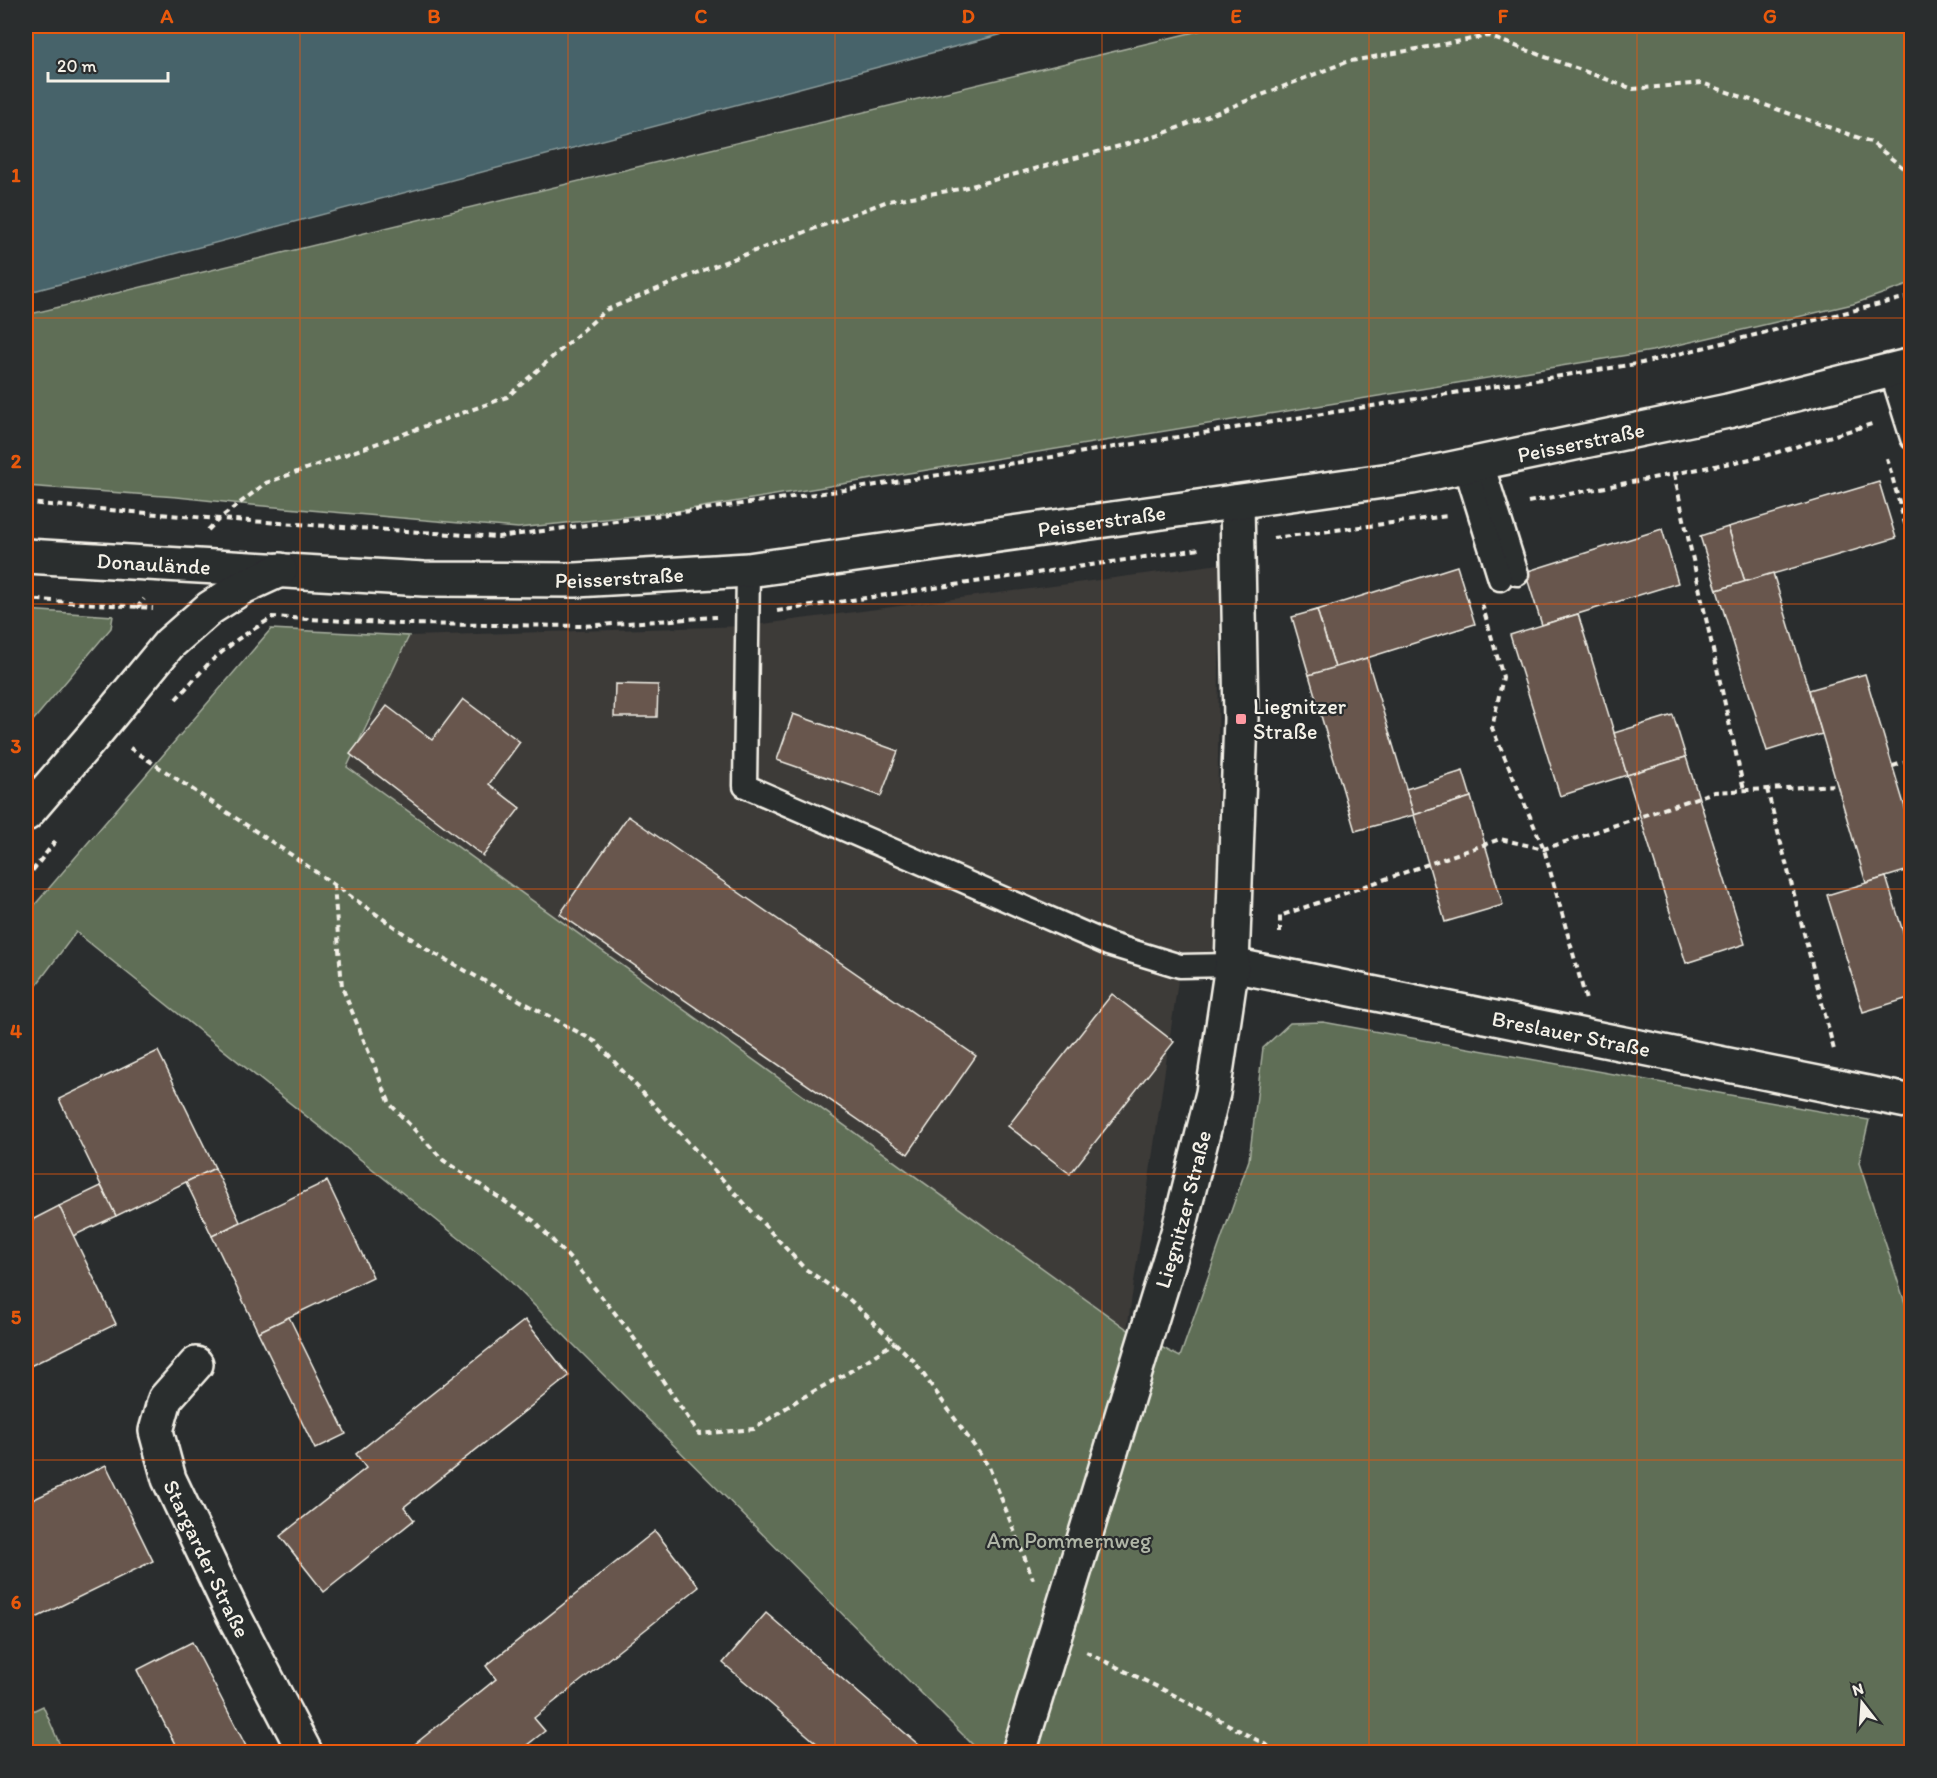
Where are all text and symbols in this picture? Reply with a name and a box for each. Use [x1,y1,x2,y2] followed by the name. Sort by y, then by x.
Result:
[160,4,174,28] text: A
[428,4,441,28] text: B
[695,4,708,28] text: C
[961,4,975,28] text: D
[1230,4,1242,28] text: E
[1498,4,1509,28] text: F
[1763,4,1777,28] text: G
[48,45,168,83] scale bar
[57,55,97,77] text: 20 m
[11,163,21,187] text: 1
[1515,416,1647,469] street label: Peisserstraße
[11,449,22,473] text: 2
[1036,499,1167,543] street label: Peisserstraße
[96,547,211,581] street label: Donaulände
[555,561,685,594] street label: Peisserstraße
[1253,693,1347,745] place label: Liegnitzer Straße
[1234,712,1248,726] marker: Liegnitzer Straße
[11,734,22,758] text: 3
[1489,1005,1653,1063] street label: Breslauer Straße
[10,1019,22,1043] text: 4
[1149,1128,1217,1292] street label: Liegnitzer Straße
[11,1305,22,1329] text: 5
[157,1476,256,1642] street label: Stargarder Straße
[987,1527,1152,1554] park label: Am Pommernweg
[11,1590,22,1614] text: 6
[1832,1673,1892,1733] north arrow
[1850,1678,1866,1700] text: N

